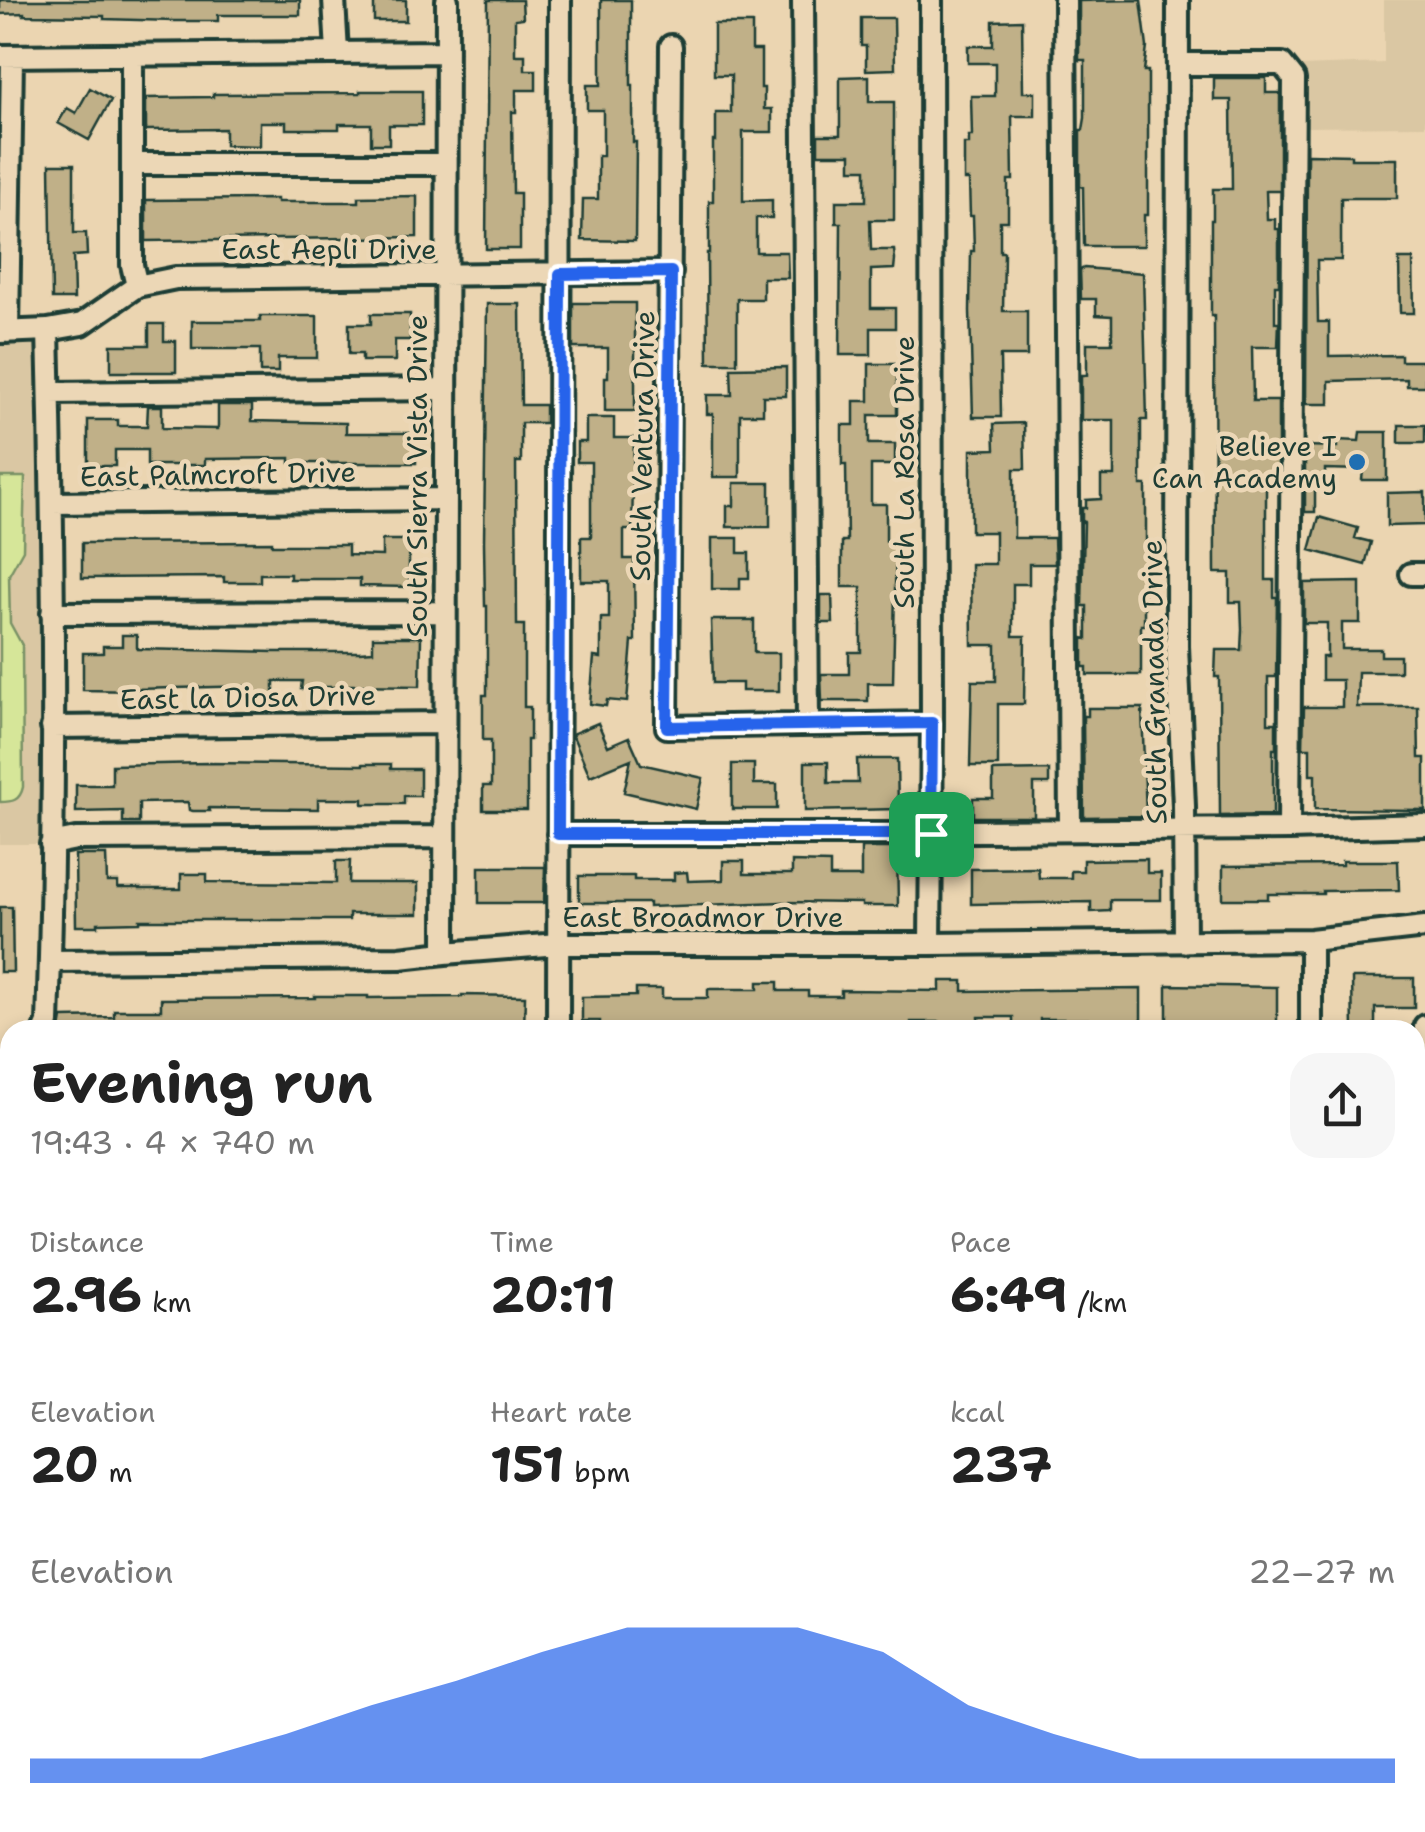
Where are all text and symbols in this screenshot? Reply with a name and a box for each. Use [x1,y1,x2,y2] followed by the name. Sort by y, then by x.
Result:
[221,230,437,268] street label: East Aepli Drive
[621,310,663,582] street label: South Ventura Drive
[398,315,436,637] street label: South Sierra Vista Drive
[885,335,923,609] street label: South La Rosa Drive
[1152,427,1337,497] place label: Believe I Can Academy
[1346,451,1368,473] marker: Believe I Can Academy
[79,453,357,495] street label: East Palmcroft Drive
[1133,539,1175,825] street label: South Granada Drive
[119,676,377,718] street label: East la Diosa Drive
[889,792,974,877] pin
[904,807,959,862] icon: arrive
[562,898,844,936] street label: East Broadmor Drive
[30,1046,373,1120] text: Evening run
[1290,1053,1395,1158] button: share
[30,1121,315,1164] text: 19:43 · 4 × 740 m
[30,1223,145,1261] text: Distance
[490,1223,554,1261] text: Time
[950,1223,1012,1261] text: Pace
[30,1261,142,1328] text: 2.96
[490,1261,616,1328] text: 20:11
[950,1261,1068,1328] text: 6:49
[142,1283,192,1321] text: km
[1068,1283,1127,1321] text: /km
[30,1393,155,1431] text: Elevation
[490,1393,633,1431] text: Heart rate
[950,1393,1004,1431] text: kcal
[30,1431,99,1498] text: 20
[490,1431,565,1498] text: 151
[950,1431,1052,1498] text: 237
[99,1453,133,1491] text: m
[565,1453,631,1491] text: bpm
[30,1550,173,1593] text: Elevation
[1248,1550,1395,1593] text: 22–27 m

